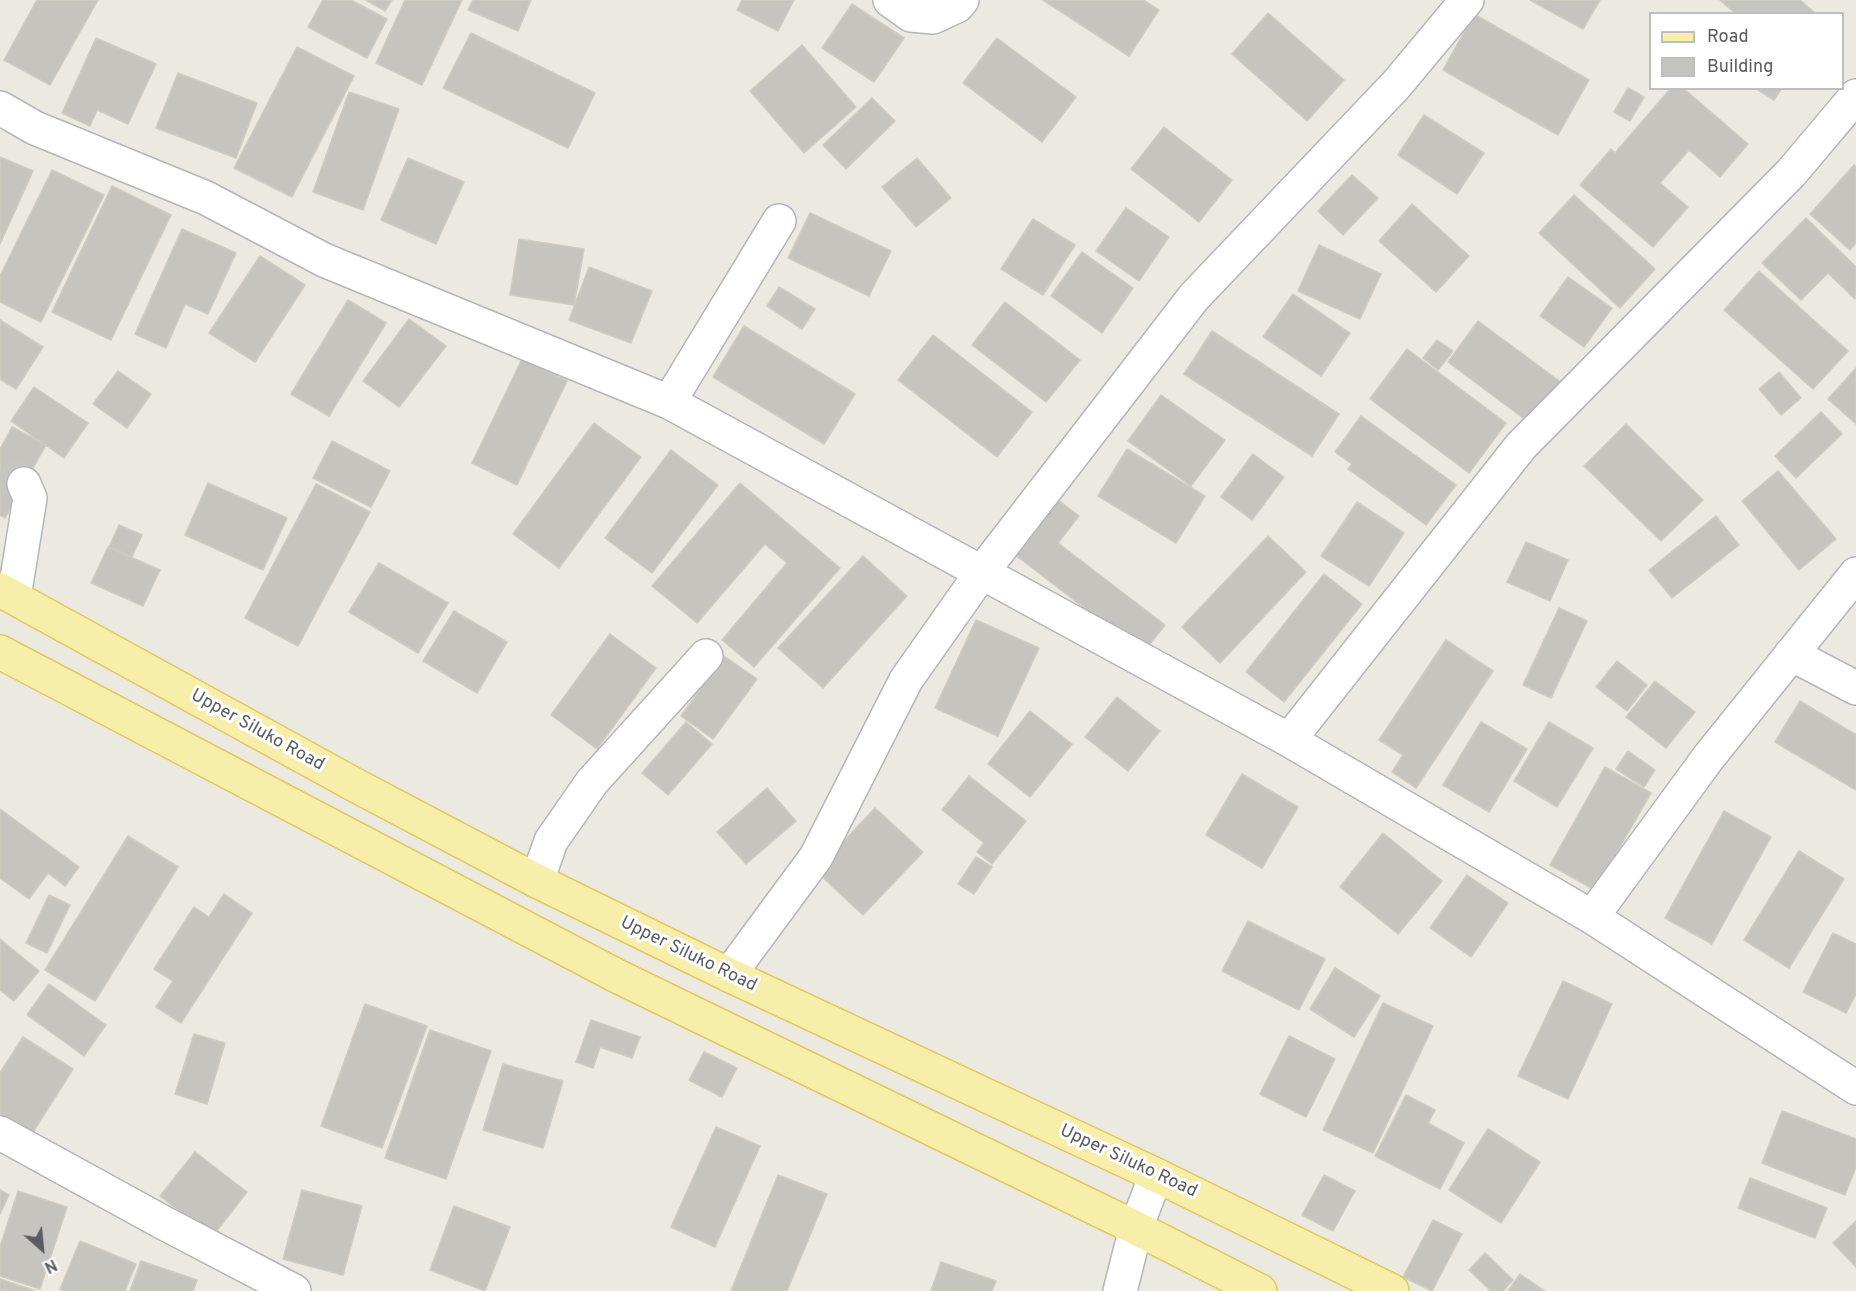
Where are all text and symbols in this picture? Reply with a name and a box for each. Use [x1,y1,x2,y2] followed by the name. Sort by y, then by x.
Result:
[1649,12,1844,90] legend
[1707,26,1749,49] text: Road
[1707,56,1773,79] text: Building
[187,685,327,777] street label: Upper Siluko Road
[616,913,760,997] street label: Upper Siluko Road
[1056,1121,1200,1203] street label: Upper Siluko Road
[12,1219,72,1279] north arrow
[41,1254,60,1277] text: N

